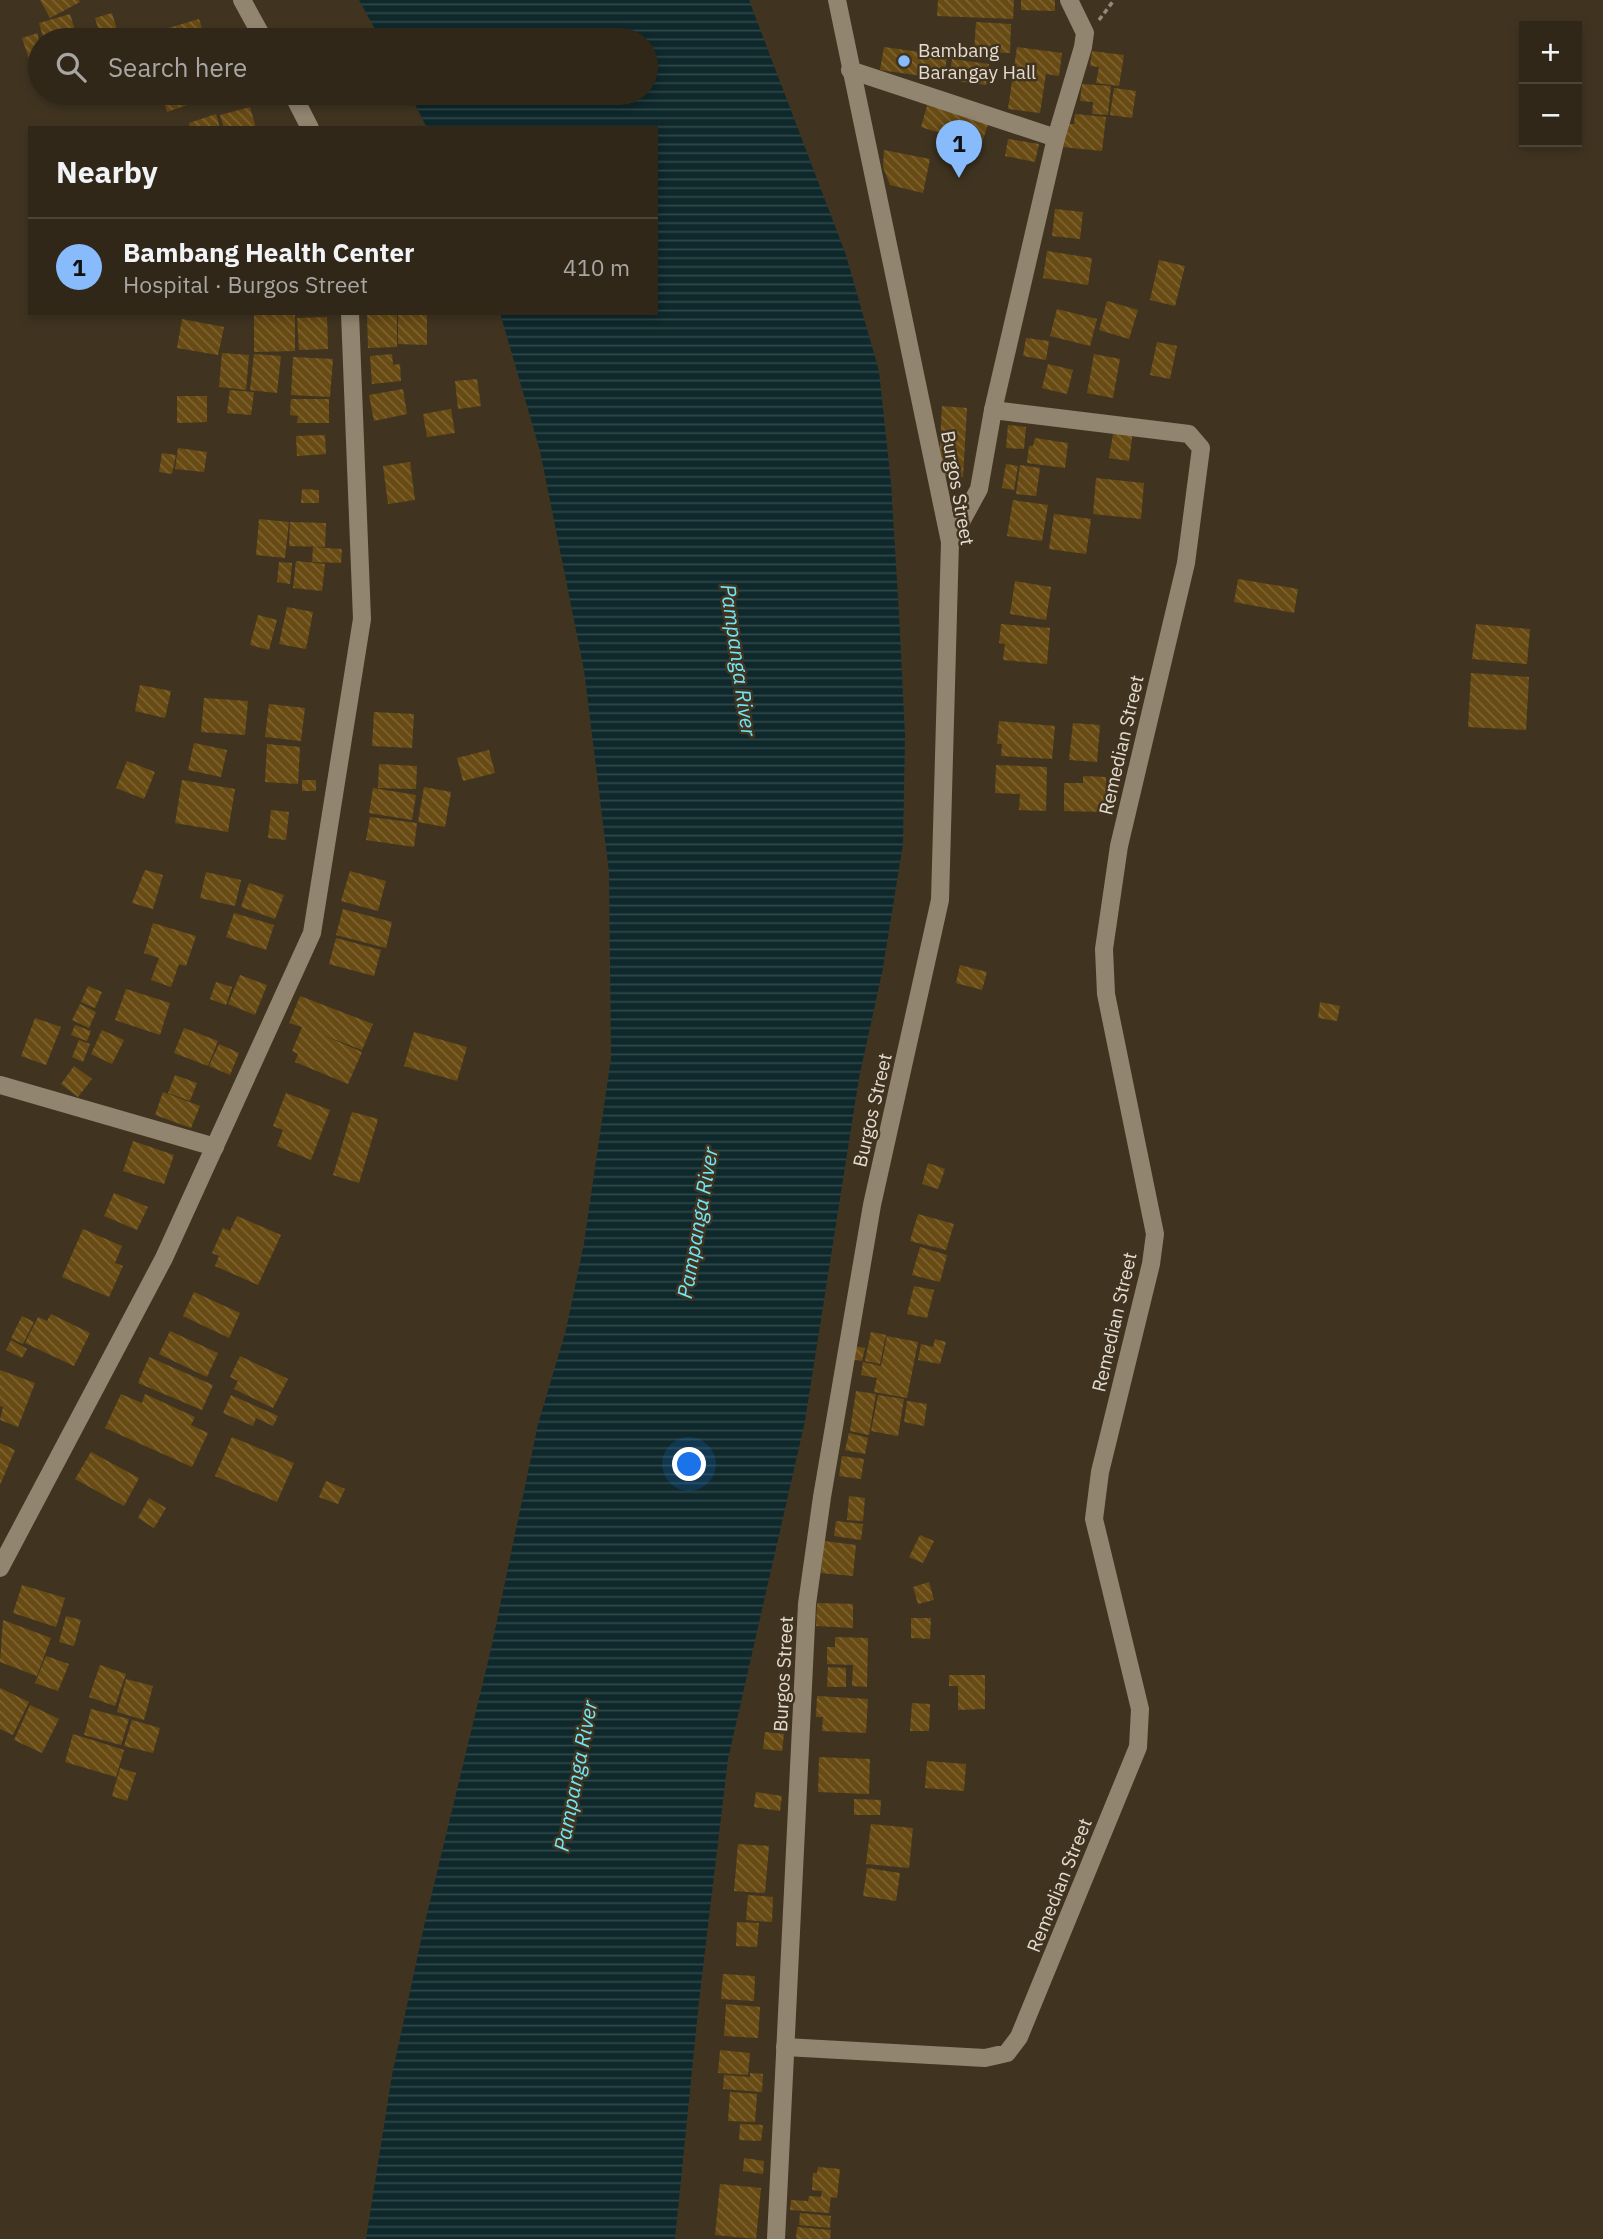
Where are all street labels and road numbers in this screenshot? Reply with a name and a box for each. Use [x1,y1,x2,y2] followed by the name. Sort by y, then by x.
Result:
[936,429,980,547] street label: Burgos Street
[1093,673,1149,817] street label: Remedian Street
[847,1051,897,1169] street label: Burgos Street
[1086,1250,1142,1394] street label: Remedian Street
[768,1615,798,1733] street label: Burgos Street
[1021,1814,1097,1956] street label: Remedian Street

